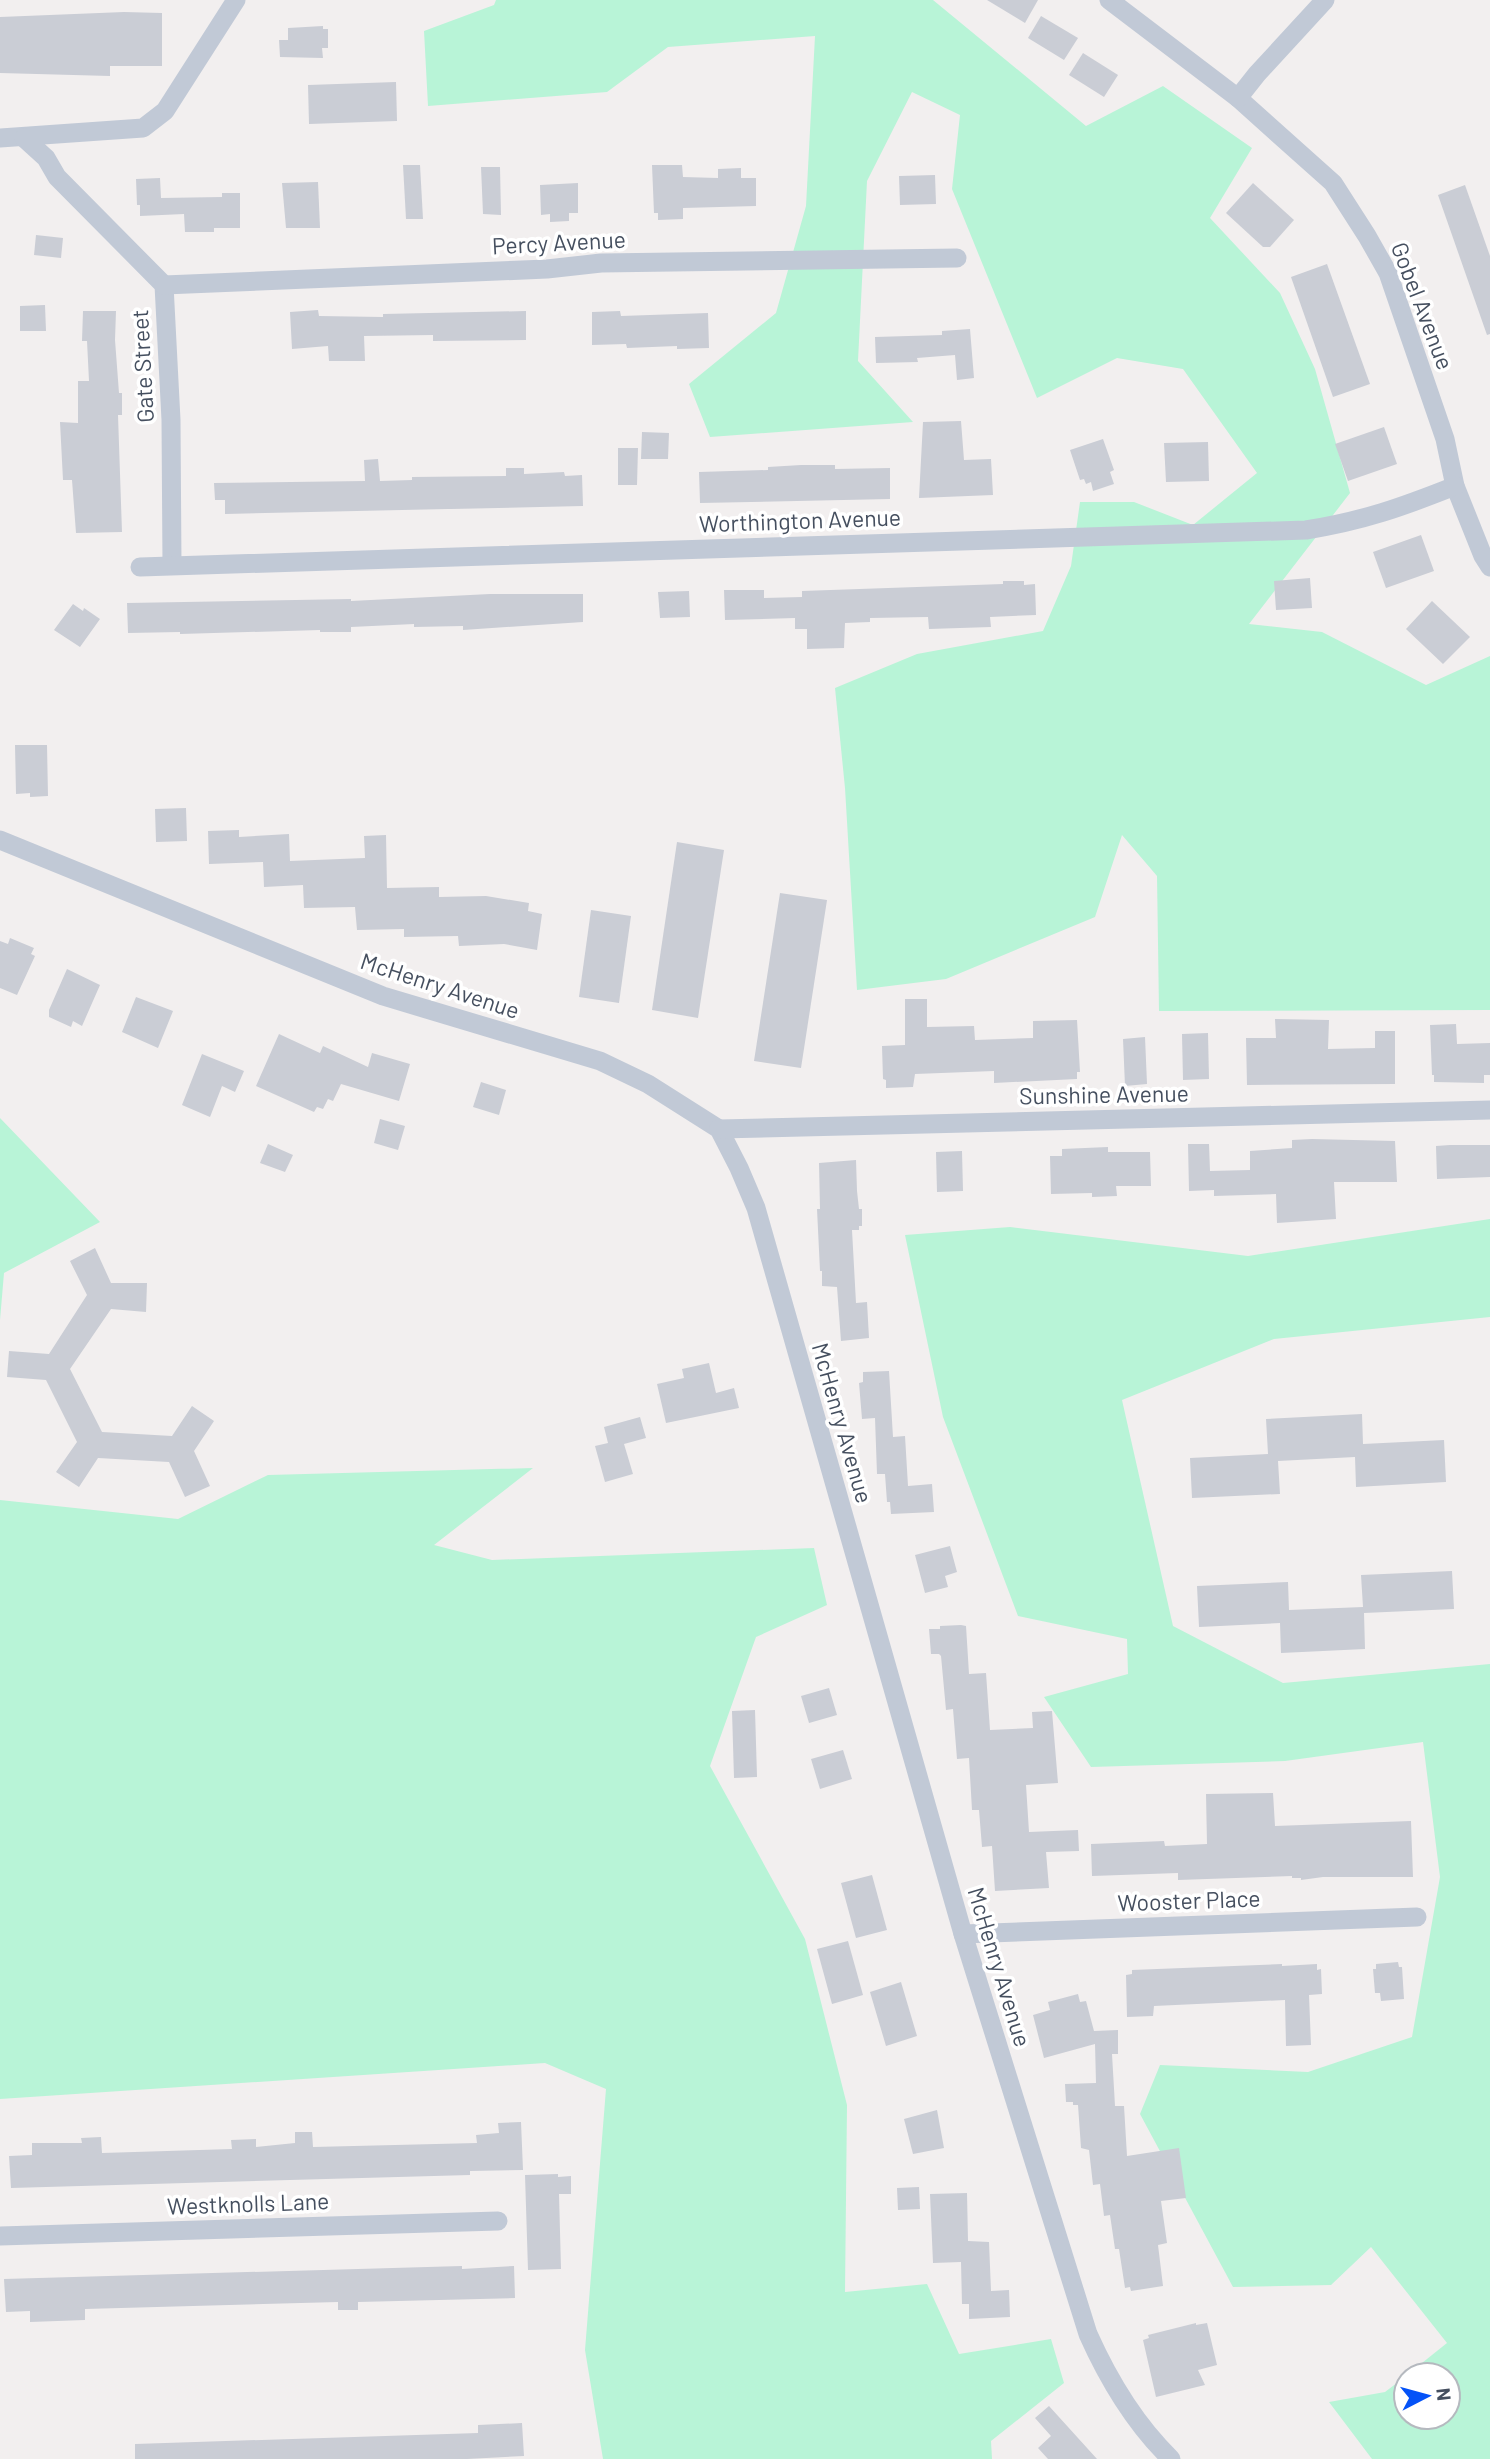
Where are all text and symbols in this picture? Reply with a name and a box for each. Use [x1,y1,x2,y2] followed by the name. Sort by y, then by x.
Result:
[491,225,627,259] street label: Percy Avenue
[1386,238,1460,373] street label: Gobel Avenue
[125,309,159,423] street label: Gate Street
[698,502,902,538] street label: Worthington Avenue
[357,946,523,1024] street label: McHenry Avenue
[1019,1079,1189,1109] street label: Sunshine Avenue
[807,1339,879,1506] street label: McHenry Avenue
[962,1884,1038,2050] street label: McHenry Avenue
[1117,1884,1261,1916] street label: Wooster Place
[166,2186,330,2220] street label: Westknolls Lane
[1392,2361,1462,2431] north arrow
[1432,2387,1457,2402] text: N

